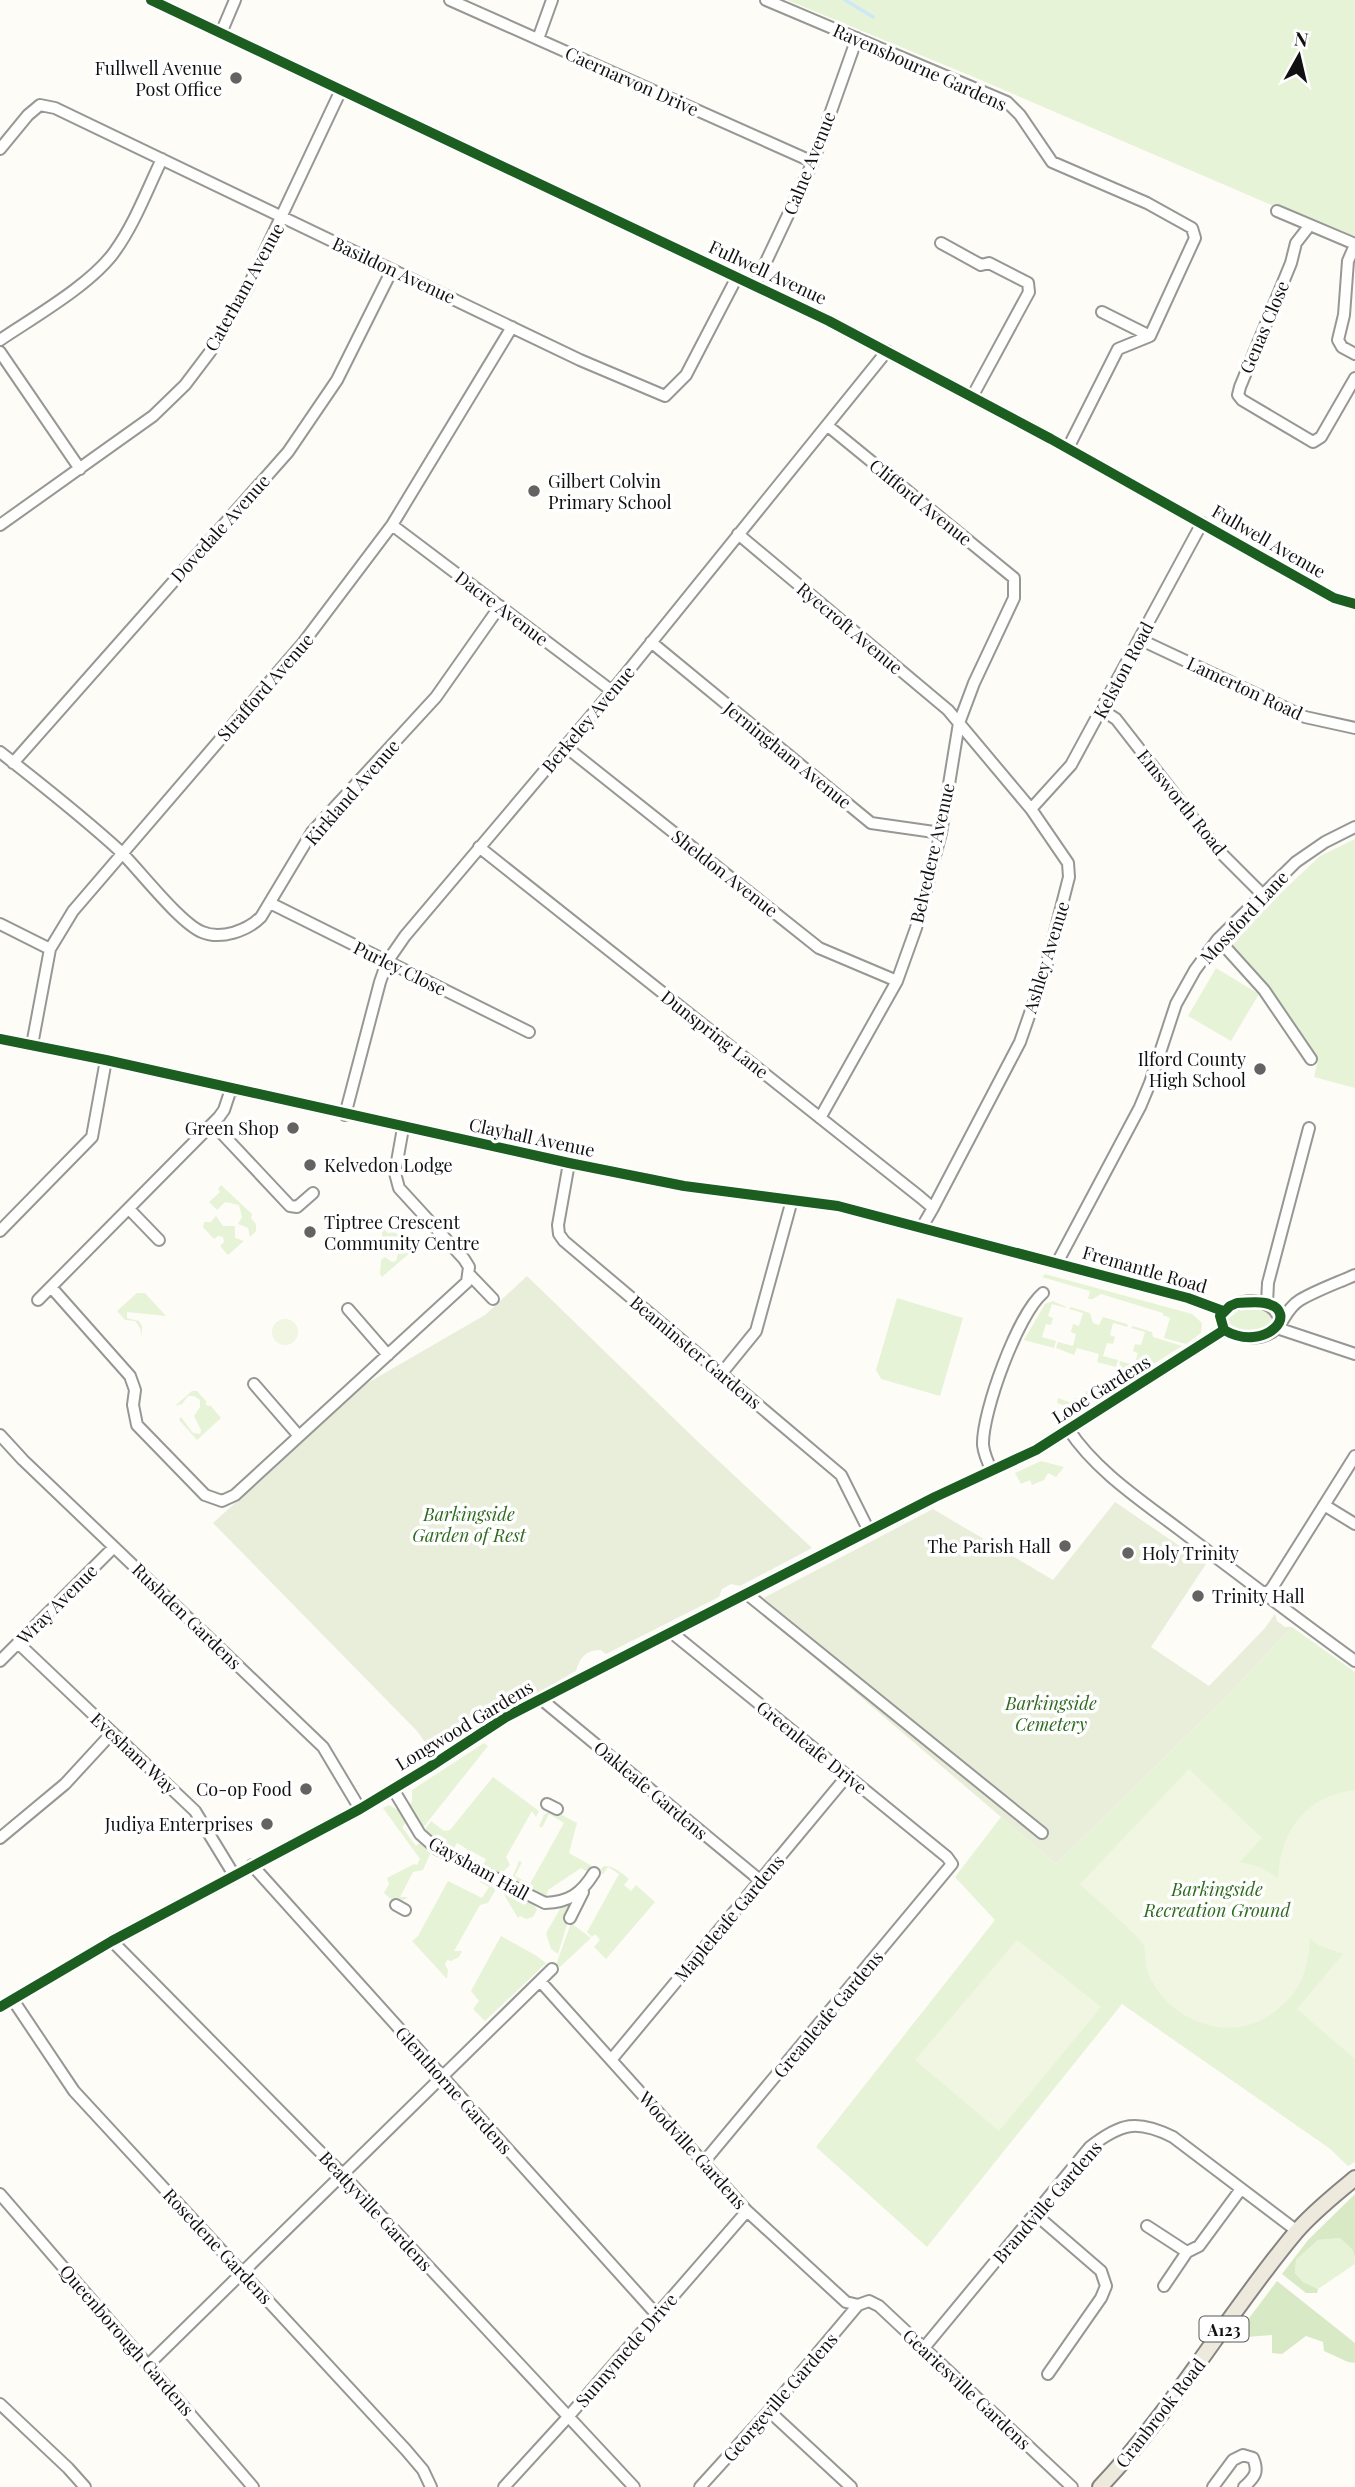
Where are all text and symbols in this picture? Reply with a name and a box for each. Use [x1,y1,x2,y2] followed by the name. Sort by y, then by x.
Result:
[830,18,1010,116] street label: Ravensbourne Gardens
[1264,21,1334,91] north arrow
[1293,24,1310,52] text: N
[561,41,703,121] street label: Caernarvon Drive
[95,56,222,101] place label: Fullwell Avenue Post Office
[228,70,244,86] marker: Fullwell Avenue Post Office
[777,108,841,218] street label: Calne Avenue
[199,219,289,355] street label: Caterham Avenue
[329,231,459,309] street label: Basildon Avenue
[705,234,831,310] street label: Fullwell Avenue
[1234,277,1294,377] street label: Genas Close
[865,453,977,551] street label: Clifford Avenue
[165,469,275,587] street label: Dovedale Avenue
[548,469,672,514] place label: Gilbert Colvin Primary School
[526,483,542,499] marker: Gilbert Colvin Primary School
[1208,499,1330,583] street label: Fullwell Avenue
[451,565,553,651] street label: Dacre Avenue
[792,577,908,679] street label: Ryecroft Avenue
[1087,617,1159,723] street label: Kelston Road
[211,628,319,746] street label: Strafford Avenue
[1183,651,1307,726] street label: Lamerton Road
[536,661,640,777] street label: Berkeley Avenue
[718,695,857,814] street label: Jerningham Avenue
[299,734,405,850] street label: Kirkland Avenue
[1132,744,1232,860] street label: Emsworth Road
[904,781,960,925] street label: Belvedere Avenue
[667,824,783,922] street label: Sheldon Avenue
[1195,865,1293,969] street label: Mossford Lane
[1017,898,1074,1017] street label: Ashley Avenue
[350,935,450,1001] street label: Purley Close
[656,985,774,1083] street label: Dunspring Lane
[1138,1047,1246,1092] place label: Ilford County High School
[1252,1061,1268,1077] marker: Ilford County High School
[467,1112,597,1162] street label: Clayhall Avenue
[185,1116,279,1140] place label: Green Shop
[285,1120,301,1136] marker: Green Shop
[324,1153,453,1177] place label: Kelvedon Lodge
[302,1157,318,1173] marker: Kelvedon Lodge
[324,1210,480,1255] place label: Tiptree Crescent Community Centre
[302,1224,318,1240] marker: Tiptree Crescent Community Centre
[1080,1240,1211,1298] street label: Fremantle Road
[625,1290,767,1414] street label: Beaminster Gardens
[1047,1349,1155,1429] street label: Looe Gardens
[412,1502,527,1547] park label: Barkingside Garden of Rest
[927,1534,1051,1558] place label: The Parish Hall
[1057,1538,1073,1554] marker: The Parish Hall
[1142,1541,1239,1565] place label: Holy Trinity
[1120,1545,1136,1561] marker: Holy Trinity
[127,1558,247,1674] street label: Rushden Gardens
[11,1559,102,1650] street label: Wray Avenue
[1212,1584,1305,1608] place label: Trinity Hall
[1190,1588,1206,1604] marker: Trinity Hall
[391,1674,537,1776] street label: Longwood Gardens
[1004,1691,1097,1736] park label: Barkingside Cemetery
[752,1695,872,1799] street label: Greenleafe Drive
[86,1707,182,1799] street label: Evesham Way
[589,1735,713,1845] street label: Oakleafe Gardens
[196,1777,293,1801] place label: Co-op Food
[298,1781,314,1797] marker: Co-op Food
[104,1812,253,1836] place label: Judiya Enterprises
[259,1816,275,1832] marker: Judiya Enterprises
[425,1831,533,1905] street label: Gaysham Hall
[669,1849,789,1987] street label: Mapleleafe Gardens
[1143,1877,1291,1922] park label: Barkingside Recreation Ground
[768,1945,888,2083] street label: Greanleafe Gardens
[390,2021,518,2159] street label: Glenthorne Gardens
[633,2085,752,2214] street label: Woodville Gardens
[987,2136,1107,2268] street label: Brandville Gardens
[314,2146,438,2276] street label: Beattyville Gardens
[158,2183,278,2309] street label: Rosedene Gardens
[55,2259,199,2421] street label: Queenborough Gardens
[570,2288,682,2412] street label: Sunnymede Drive
[1200,2316,1248,2342] road number: A123
[898,2323,1036,2455] street label: Geariesville Gardens
[717,2327,843,2467] street label: Georgeville Gardens
[1110,2353,1211,2473] street label: Cranbrook Road

